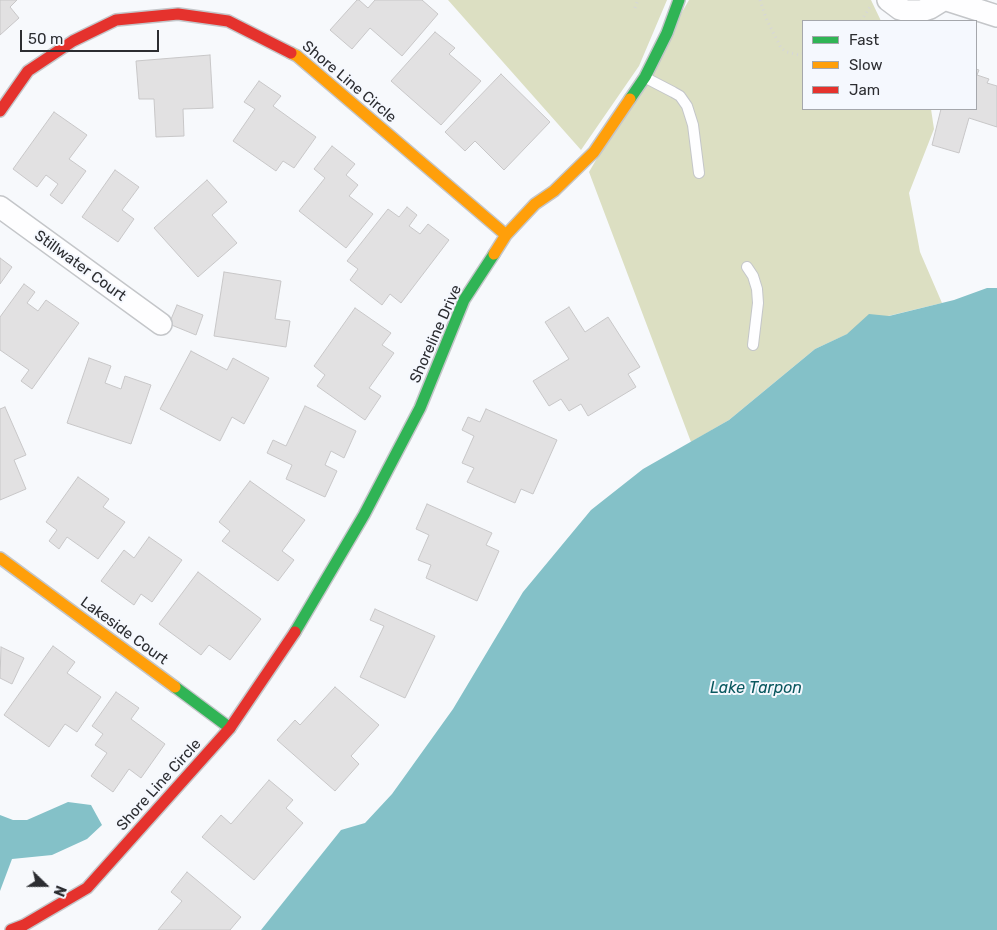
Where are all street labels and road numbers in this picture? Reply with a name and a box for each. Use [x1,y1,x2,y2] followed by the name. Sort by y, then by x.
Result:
[298,37,400,127] street label: Shore Line Circle
[31,227,129,305] street label: Stillwater Court
[406,282,466,386] street label: Shoreline Drive
[77,593,171,669] street label: Lakeside Court
[113,735,205,835] street label: Shore Line Circle

